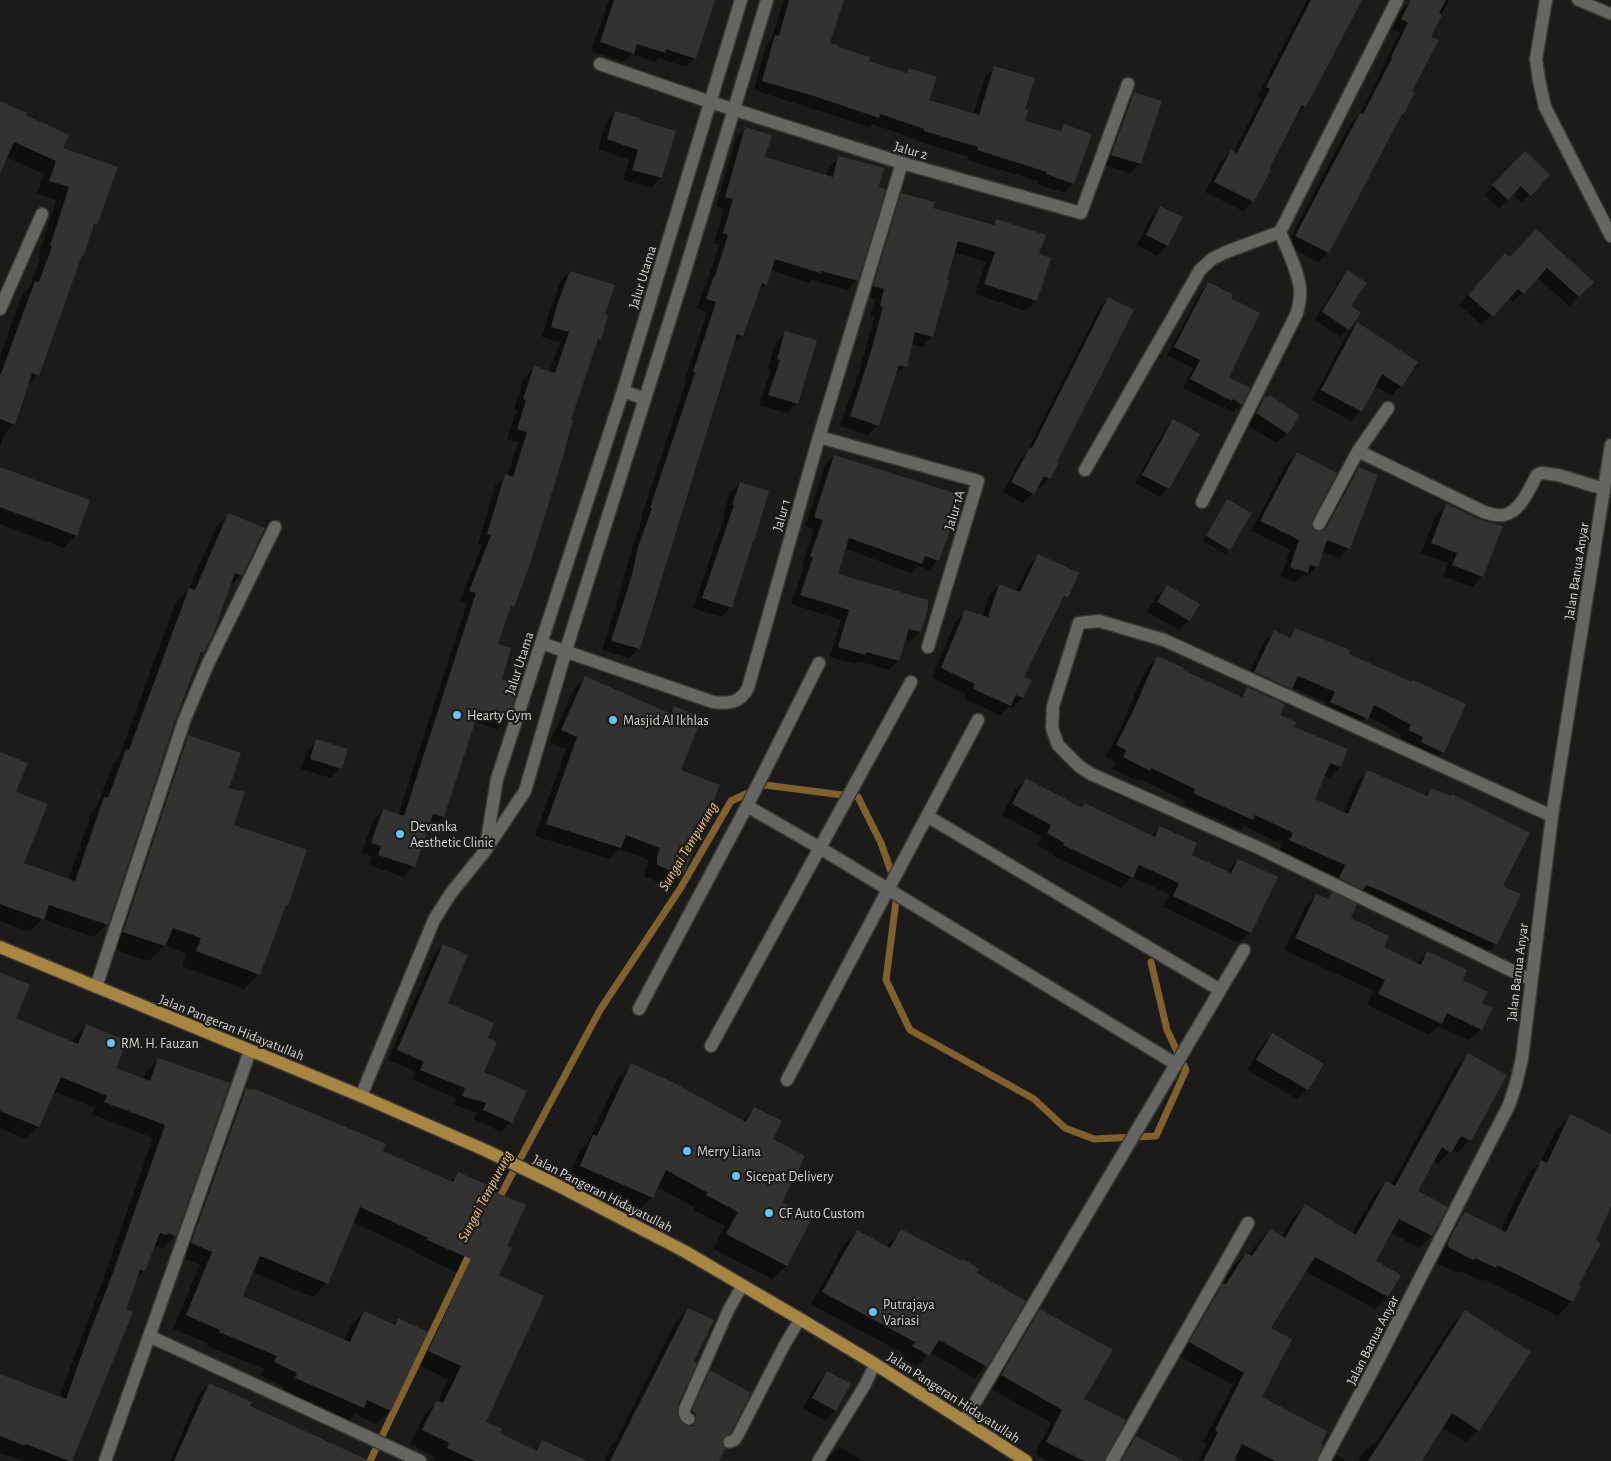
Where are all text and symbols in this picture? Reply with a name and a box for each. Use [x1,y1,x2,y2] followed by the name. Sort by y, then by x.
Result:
[892,140,929,162] street label: Jalur 2
[627,244,659,310] street label: Jalur Utama
[942,489,968,532] street label: Jalur 1A
[771,498,793,533] street label: Jalur 1
[1562,521,1592,621] street label: Jalan Banua Anyar
[503,630,537,696] street label: Jalur Utama
[451,709,463,721] marker: Hearty Gym
[467,709,532,723] place label: Hearty Gym
[607,714,619,726] marker: Masjid Al Ikhlas
[623,714,709,728] place label: Masjid Al Ikhlas
[656,799,721,893] water label: Sungai Tempurung
[410,820,494,850] place label: Devanka Aesthetic Clinic
[394,828,406,840] marker: Devanka Aesthetic Clinic
[1505,922,1531,1022] street label: Jalan Banua Anyar
[157,992,306,1063] street label: Jalan Pangeran Hidayatullah
[105,1037,117,1049] marker: RM. H. Fauzan
[121,1037,199,1051] place label: RM. H. Fauzan
[681,1145,693,1157] marker: Merry Liana
[697,1145,761,1159] place label: Merry Liana
[455,1148,516,1244] water label: Sungai Tempurung
[530,1153,675,1235] street label: Jalan Pangeran Hidayatullah
[730,1170,742,1182] marker: Sicepat Delivery
[746,1170,833,1184] place label: Sicepat Delivery
[763,1207,775,1219] marker: CF Auto Custom
[779,1207,865,1221] place label: CF Auto Custom
[1344,1293,1402,1387] street label: Jalan Banua Anyar
[883,1298,935,1328] place label: Putrajaya Variasi
[867,1306,879,1318] marker: Putrajaya Variasi
[885,1350,1022,1446] street label: Jalan Pangeran Hidayatullah

